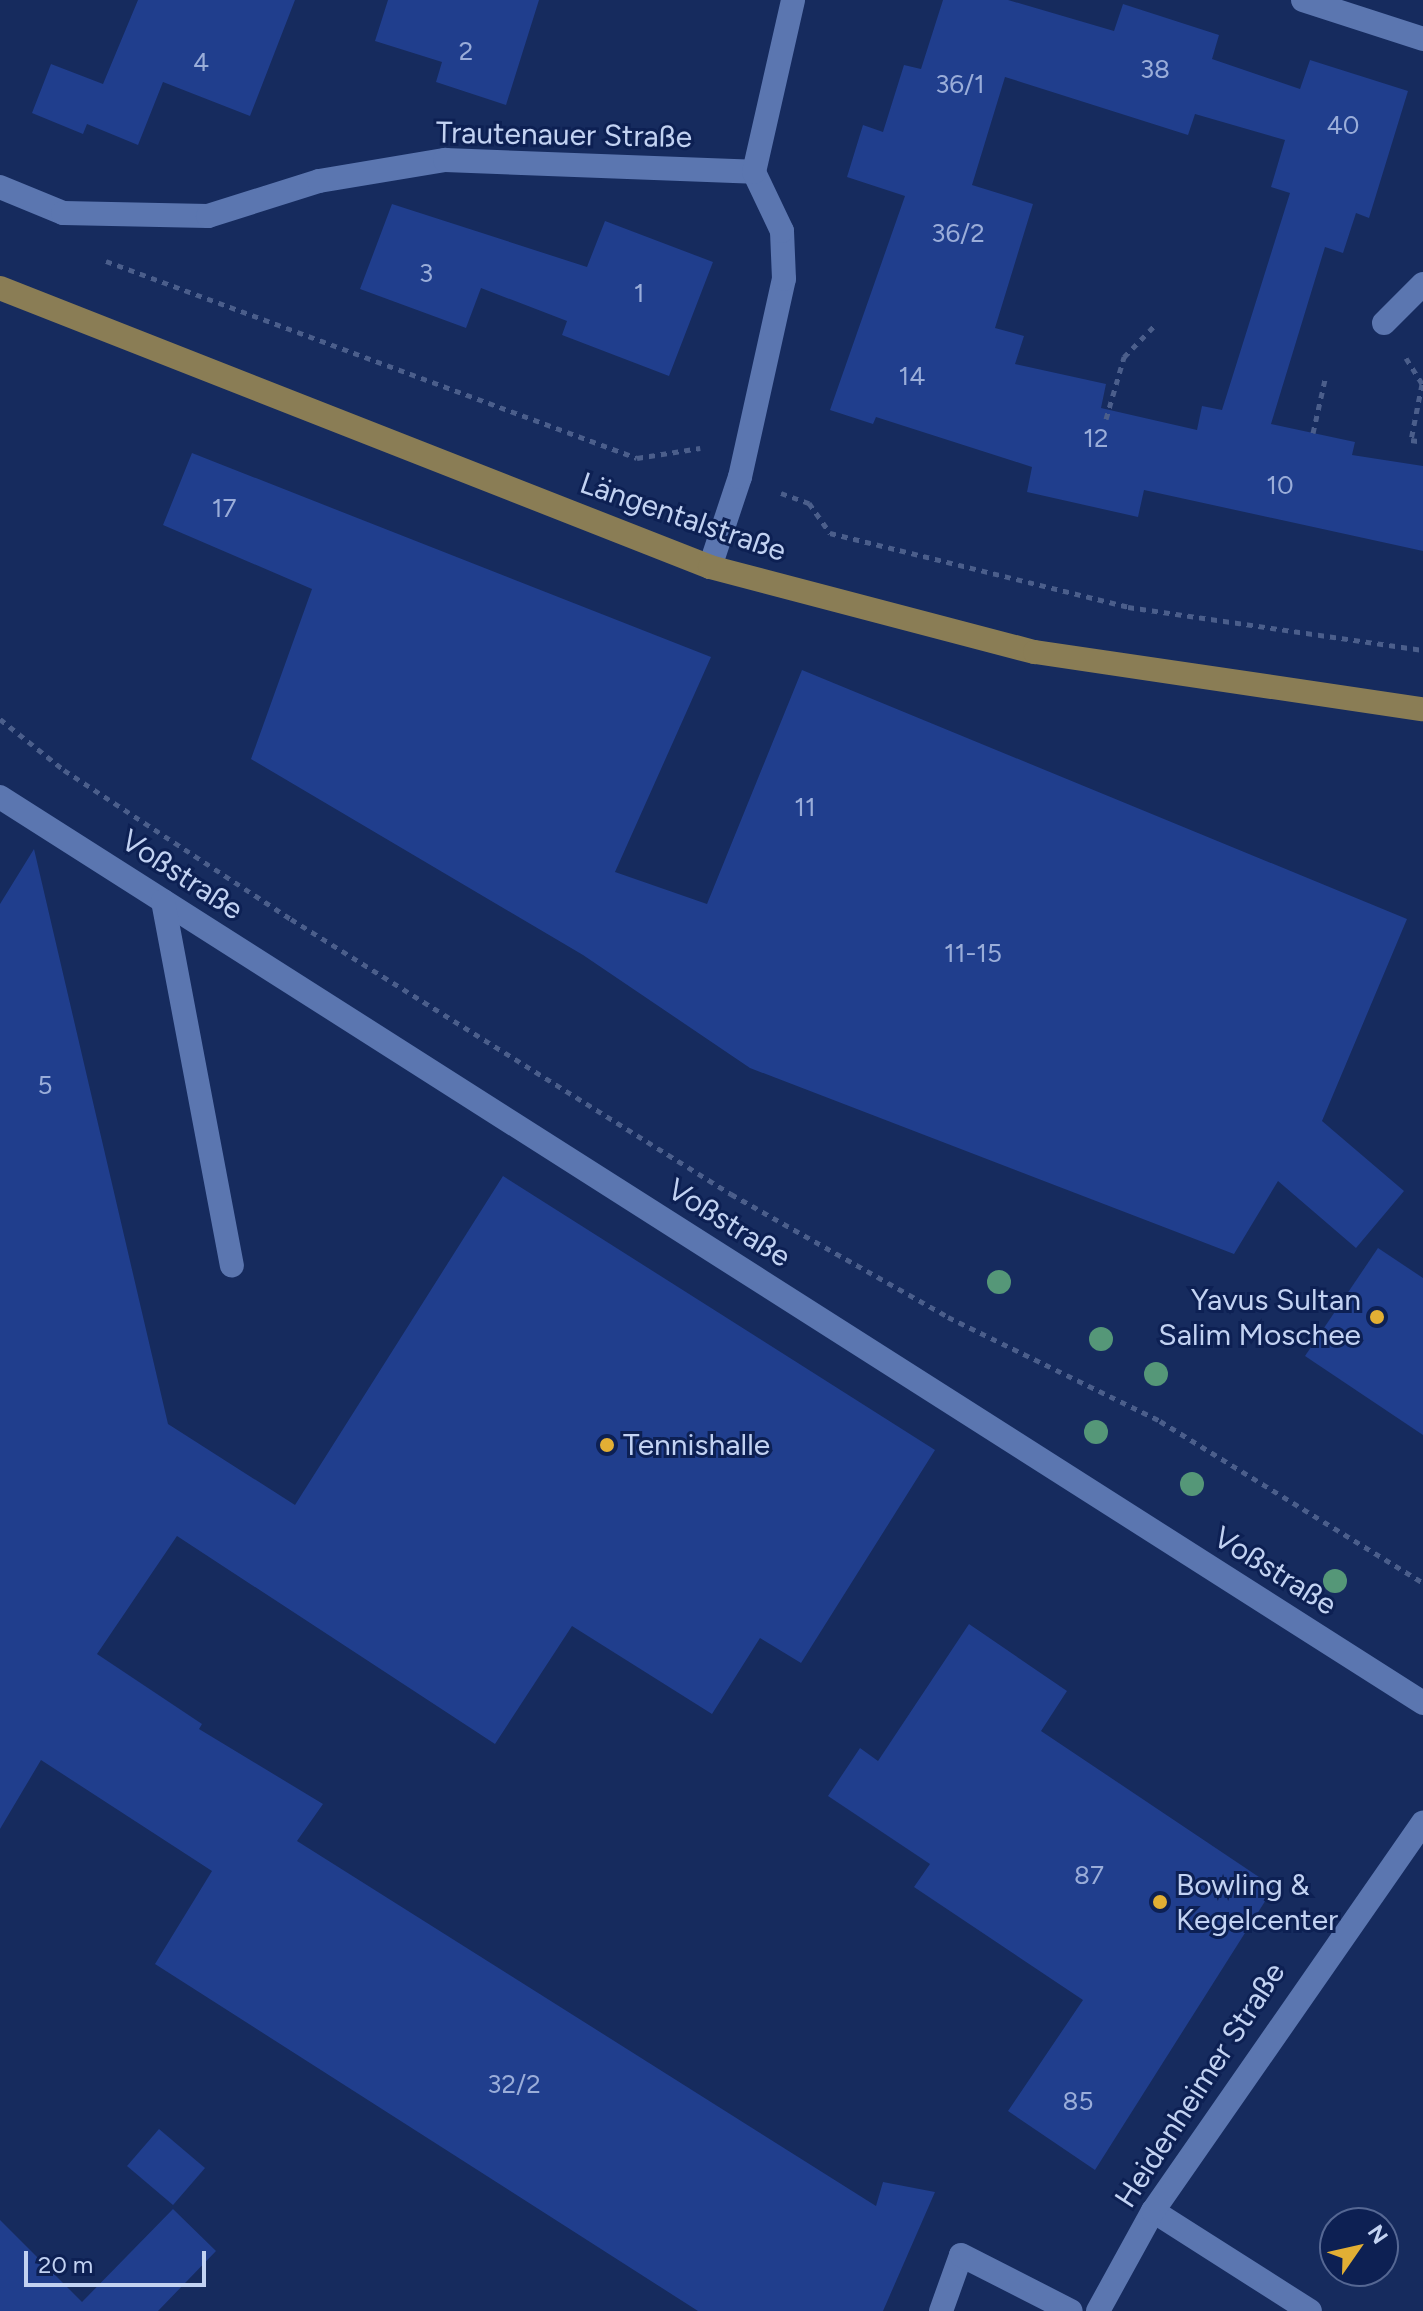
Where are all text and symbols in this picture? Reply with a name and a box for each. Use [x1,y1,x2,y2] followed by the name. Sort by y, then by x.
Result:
[459,36,473,68] house number: 2
[193,47,209,79] house number: 4
[1140,54,1170,86] house number: 38
[935,69,985,101] house number: 36/1
[1327,110,1359,142] house number: 40
[436,115,692,155] street label: Trautenauer Straße
[931,218,985,250] house number: 36/2
[419,258,433,290] house number: 3
[634,278,644,310] house number: 1
[899,361,925,393] house number: 14
[1083,423,1109,455] house number: 12
[575,465,791,569] street label: Längentalstraße
[1266,470,1294,502] house number: 10
[212,493,236,525] house number: 17
[794,792,816,824] house number: 11
[114,822,250,928] street label: Voßstraße
[944,938,1002,970] house number: 11-15
[38,1070,52,1102] house number: 5
[661,1171,797,1275] street label: Voßstraße
[1158,1282,1361,1352] place label: Yavus Sultan Salim Moschee
[1368,1308,1386,1326] marker: Yavus Sultan Salim Moschee
[623,1427,770,1463] place label: Tennishalle
[598,1436,616,1454] marker: Tennishalle
[1207,1519,1343,1623] street label: Voßstraße
[1074,1860,1104,1892] house number: 87
[1176,1867,1338,1938] place label: Bowling & Kegelcenter
[1151,1893,1169,1911] marker: Bowling & Kegelcenter
[1107,1956,1293,2214] street label: Heidenheimer Straße
[487,2069,541,2101] house number: 32/2
[1063,2086,1093,2118] house number: 85
[1319,2207,1399,2287] north arrow
[1362,2220,1394,2249] text: N
[28,2235,210,2285] scale bar
[38,2250,93,2279] text: 20 m

